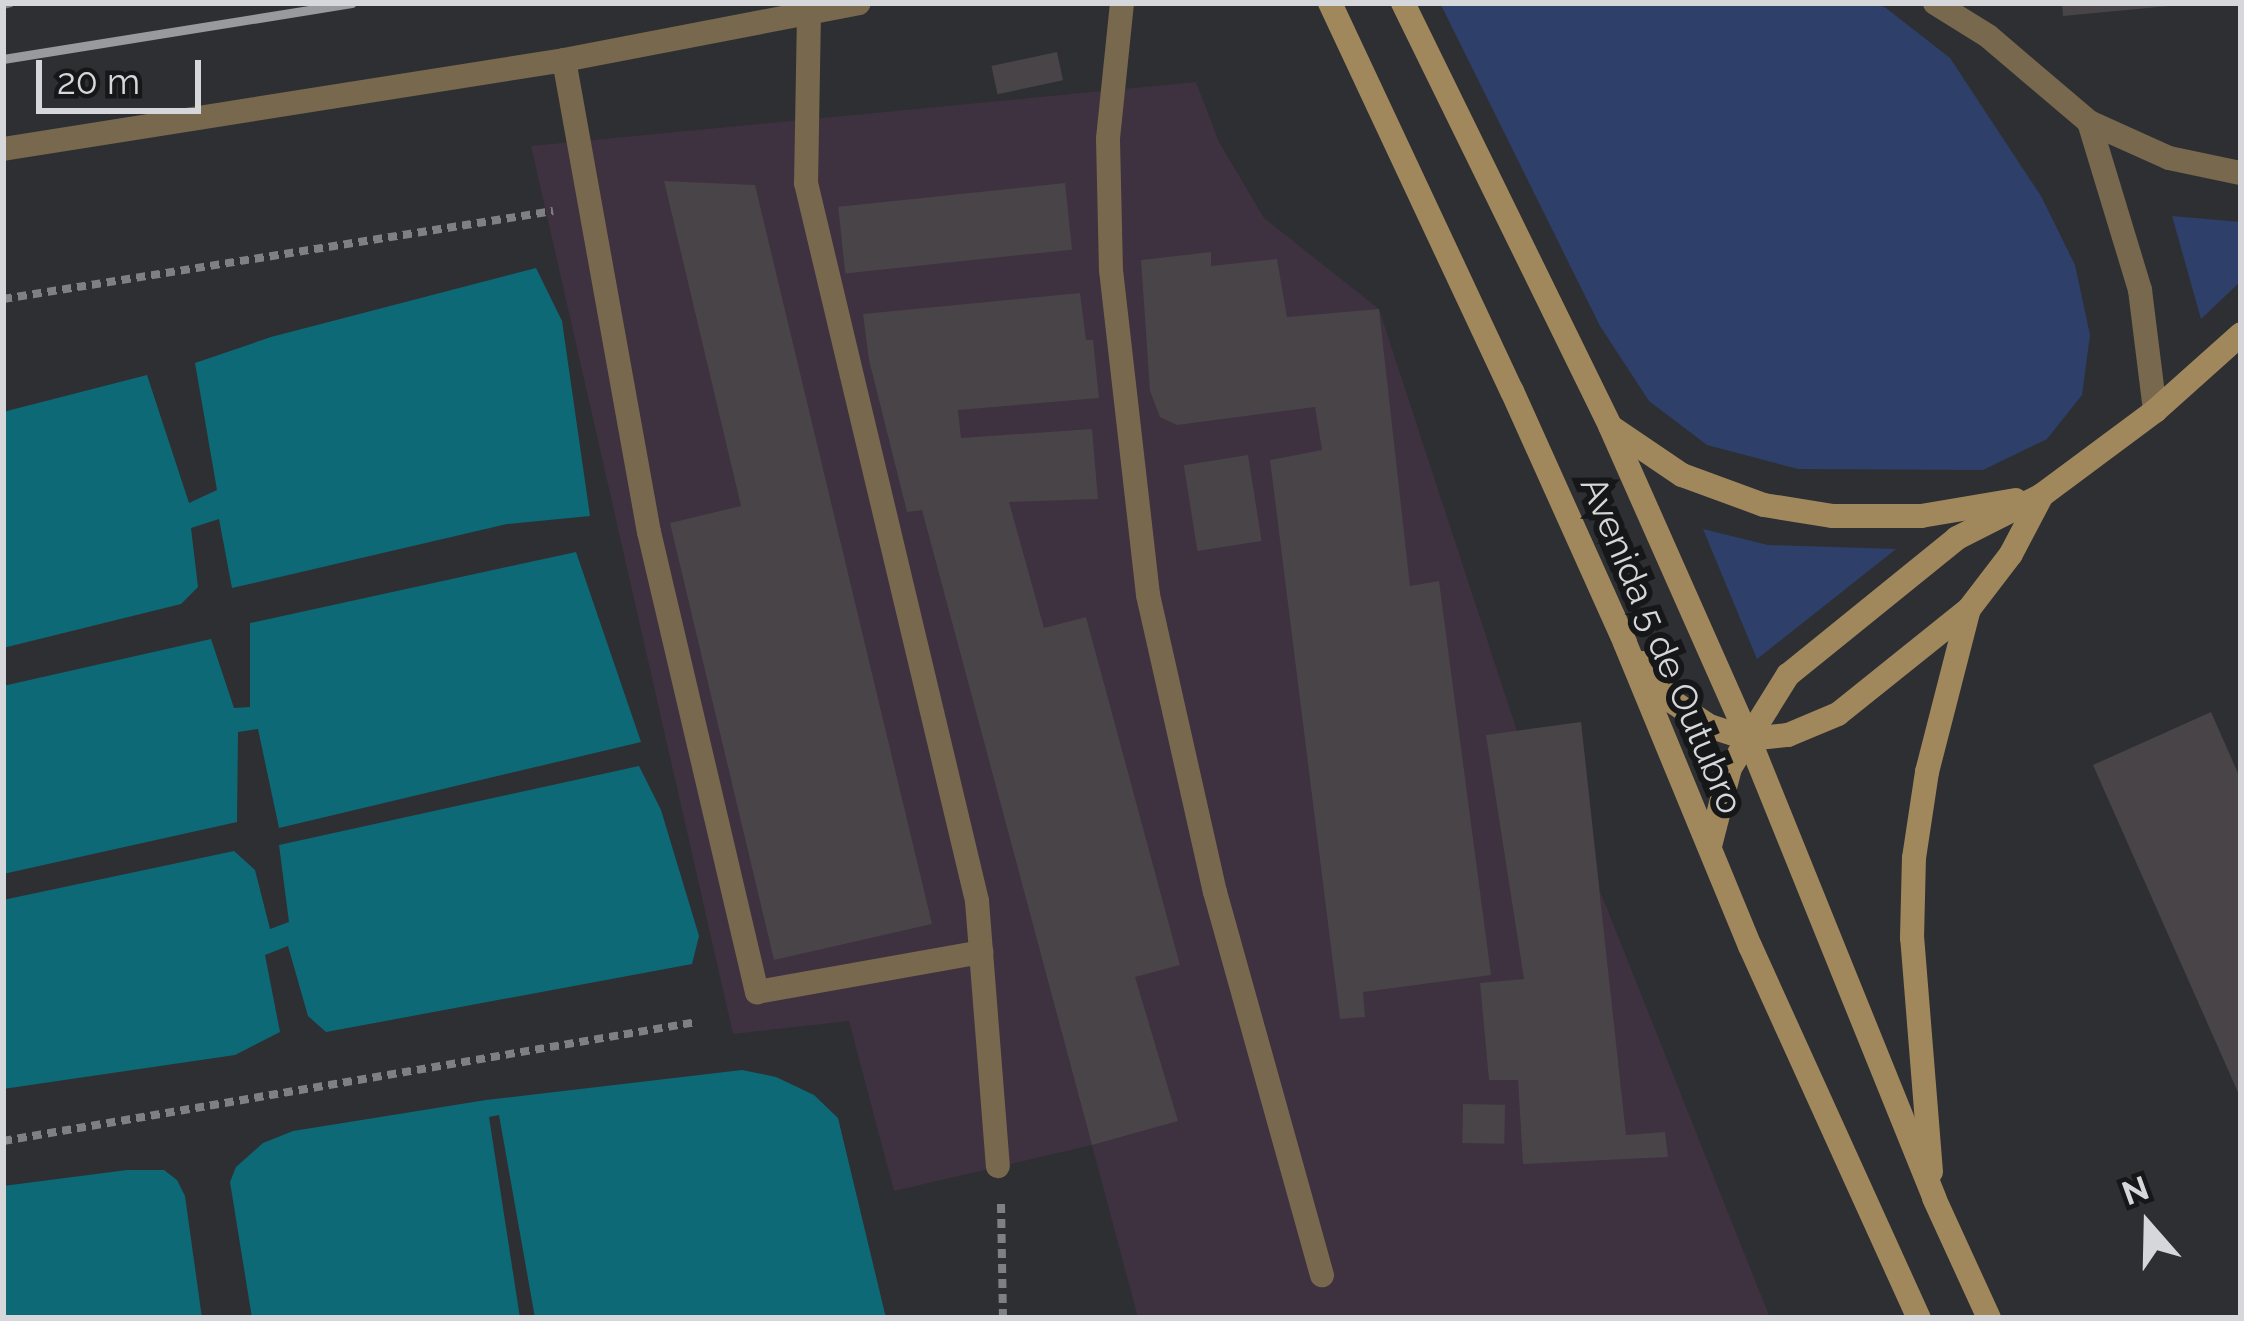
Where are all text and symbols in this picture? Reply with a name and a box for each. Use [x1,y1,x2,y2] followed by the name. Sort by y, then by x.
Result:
[42,36,207,110] scale bar
[57,60,140,102] text: 20 m
[1571,470,1753,820] street label: Avenida 5 de Outubro
[2088,1165,2208,1285] north arrow
[2117,1168,2154,1213] text: N

